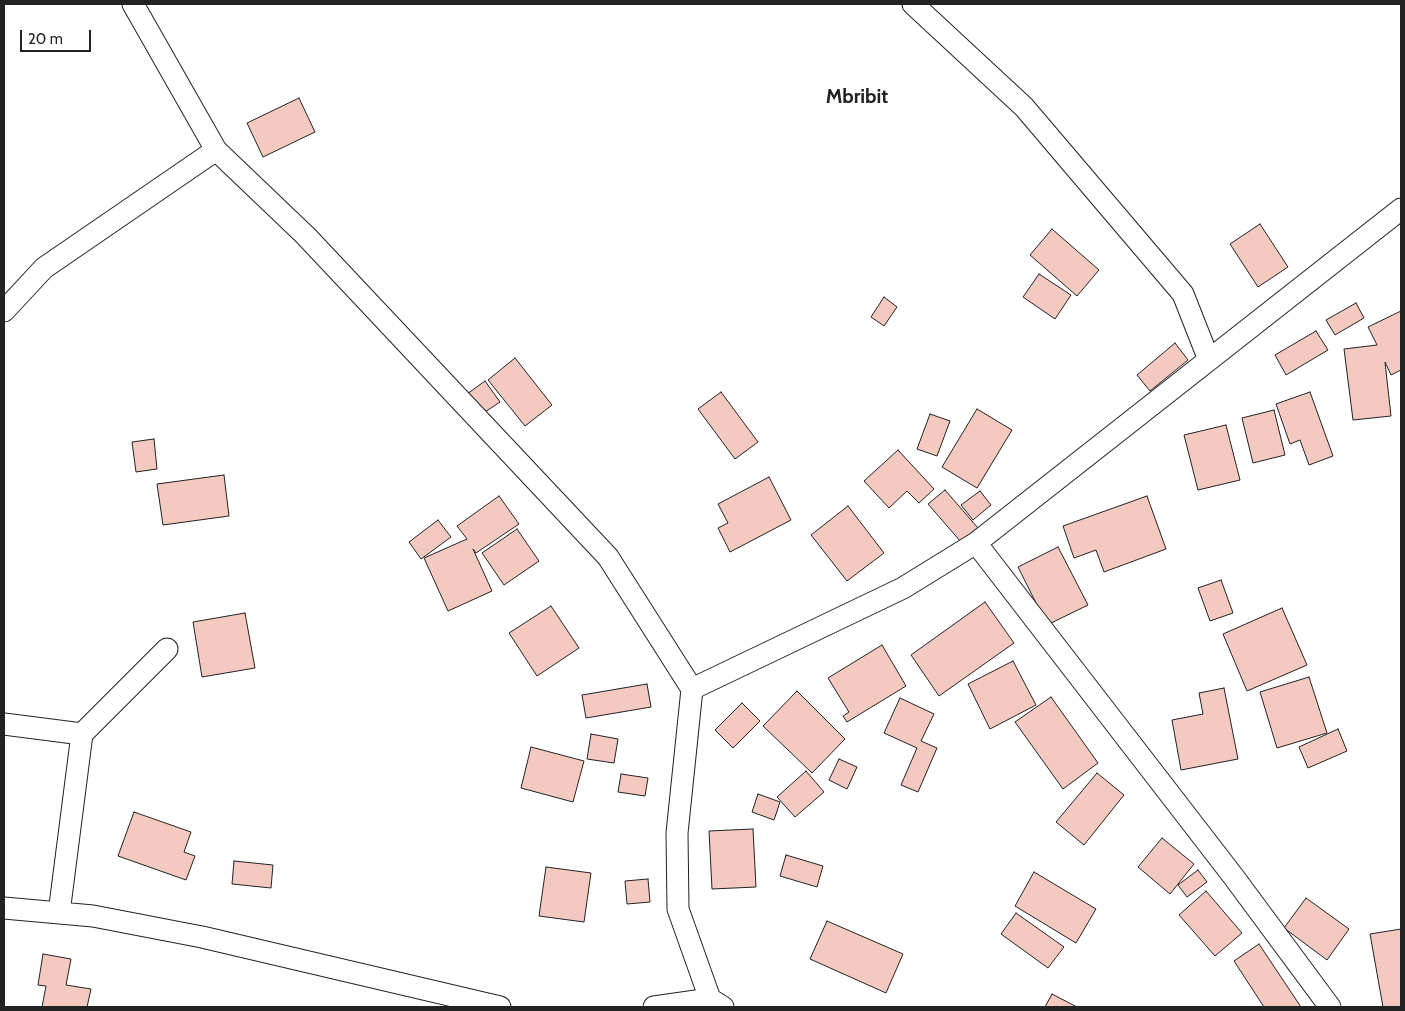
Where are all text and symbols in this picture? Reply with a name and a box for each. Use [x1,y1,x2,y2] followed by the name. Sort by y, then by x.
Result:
[22,20,94,52] scale bar
[28,30,63,48] text: 20 m
[826,85,888,109] district label: Mbribit

